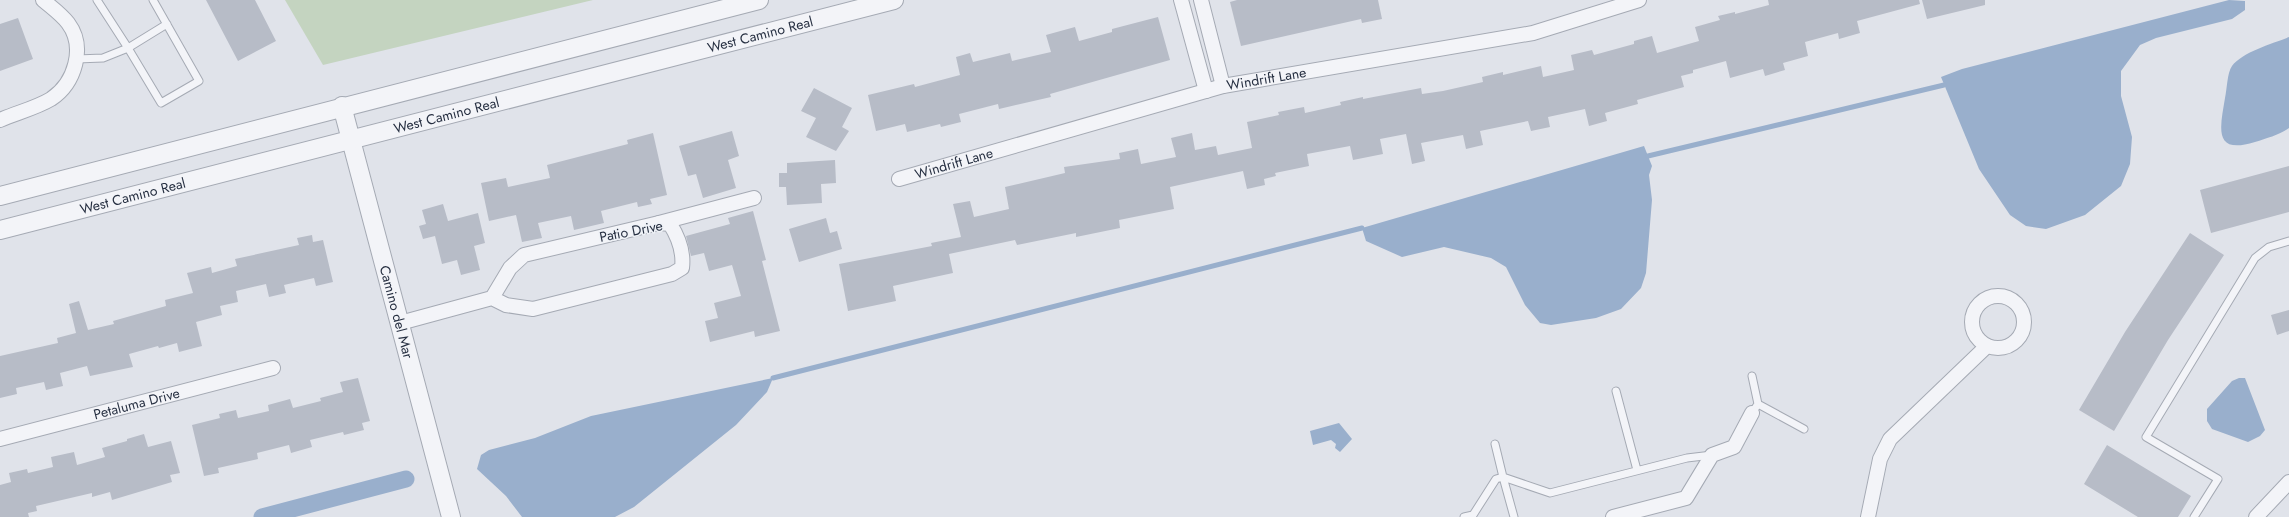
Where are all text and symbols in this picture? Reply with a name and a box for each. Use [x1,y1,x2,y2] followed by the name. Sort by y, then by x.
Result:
[705,11,815,58] street label: West Camino Real
[1225,62,1308,95] street label: Windrift Lane
[392,92,501,138] street label: West Camino Real
[912,143,995,184] street label: Windrift Lane
[78,173,188,219] street label: West Camino Real
[598,215,664,247] street label: Patio Drive
[375,263,419,361] street label: Camino del Mar
[91,383,182,424] street label: Petaluma Drive

